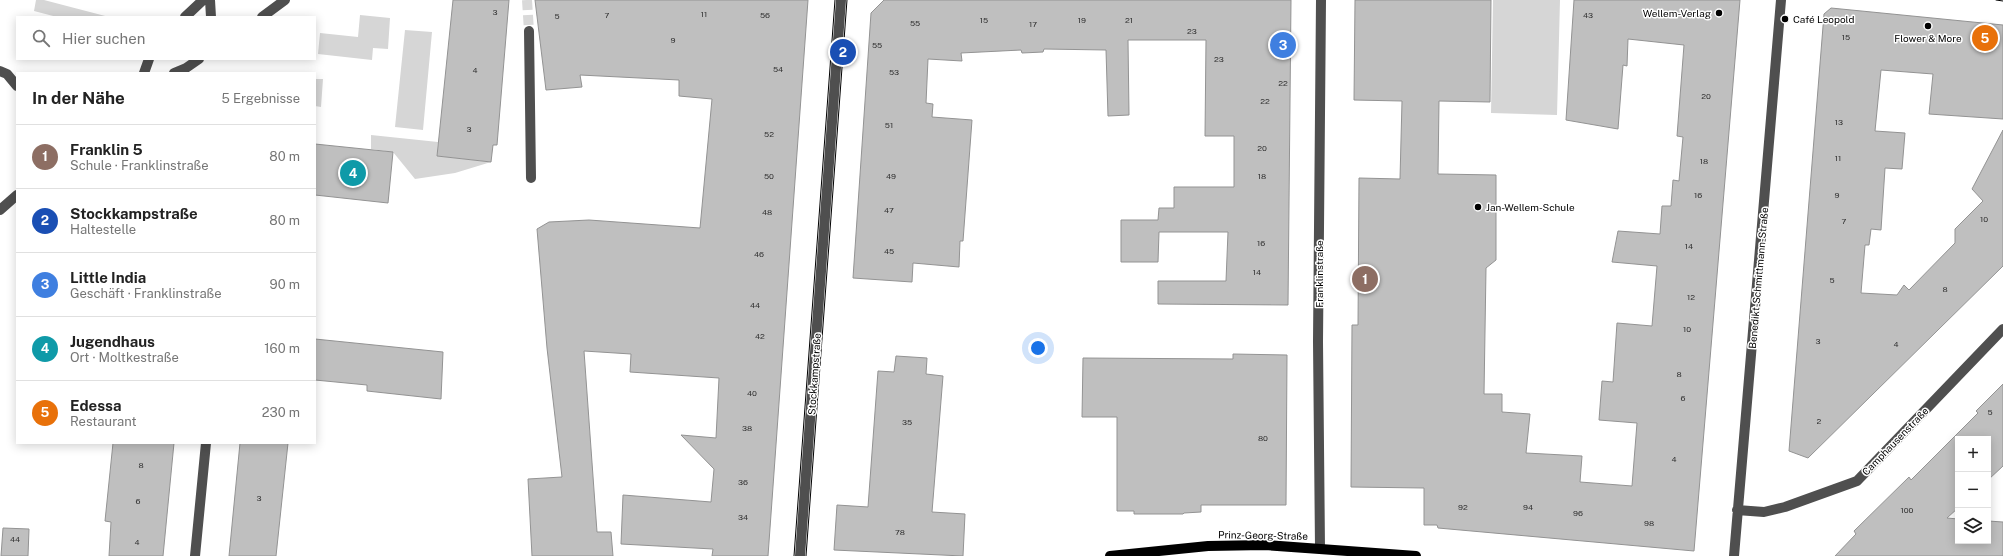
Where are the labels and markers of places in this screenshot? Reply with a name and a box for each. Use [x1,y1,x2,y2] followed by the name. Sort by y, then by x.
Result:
[1643,7,1711,19] place label: Wellem-Verlag
[1714,8,1724,18] marker: Wellem-Verlag
[1793,13,1854,25] place label: Café Leopold
[1780,14,1790,24] marker: Café Leopold
[1923,21,1933,31] marker: Flower & More
[1972,23,1998,53] pin: 5
[1270,30,1296,60] pin: 3
[1894,32,1962,44] place label: Flower & More
[830,37,856,67] pin: 2
[340,158,366,188] pin: 4
[1486,201,1575,213] place label: Jan-Wellem-Schule
[1473,202,1483,212] marker: Jan-Wellem-Schule
[1352,264,1378,294] pin: 1

